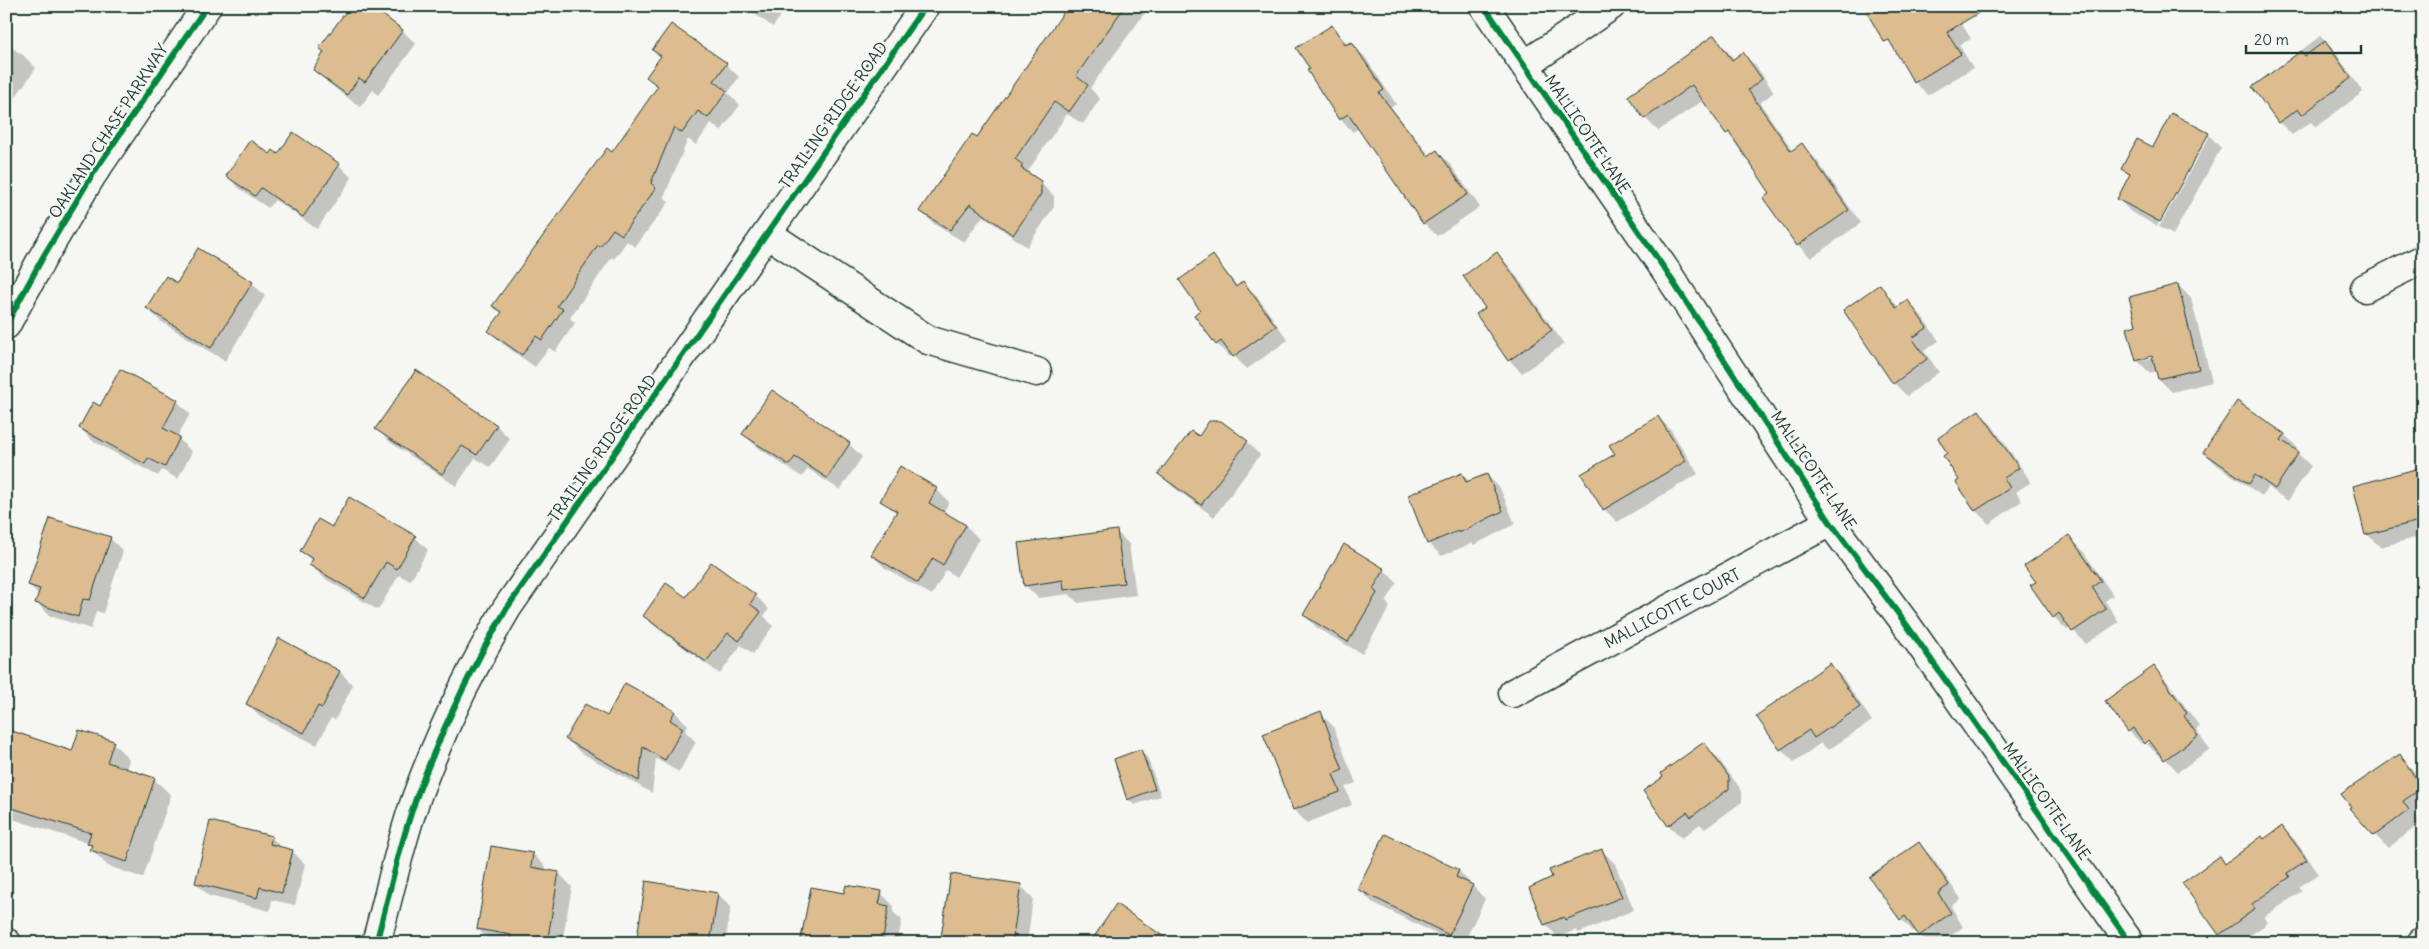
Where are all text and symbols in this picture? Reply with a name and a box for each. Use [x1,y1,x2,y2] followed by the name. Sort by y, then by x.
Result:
[2246,22,2362,54] scale bar
[2254,30,2289,49] text: 20 m
[775,37,891,193] street label: TRAILING RIDGE ROAD
[44,40,172,222] street label: OAKLAND CHASE PARKWAY
[1541,71,1635,197] street label: MALLICOTTE LANE
[544,370,660,526] street label: TRAILING RIDGE ROAD
[1767,407,1861,533] street label: MALLICOTTE LANE
[1601,564,1743,652] street label: MALLICOTTE COURT
[1999,738,2095,864] street label: MALLICOTTE LANE

